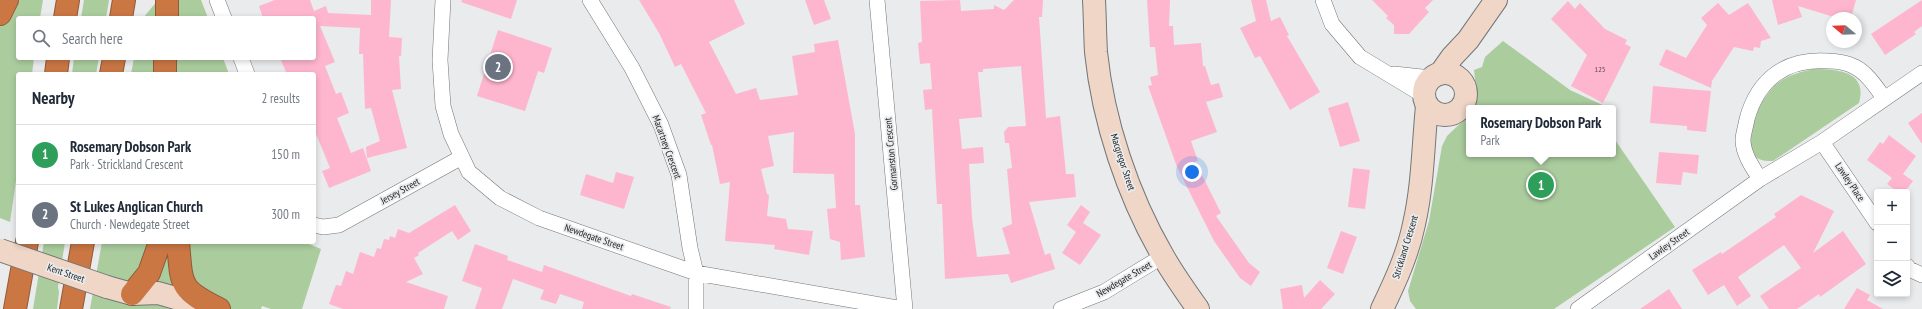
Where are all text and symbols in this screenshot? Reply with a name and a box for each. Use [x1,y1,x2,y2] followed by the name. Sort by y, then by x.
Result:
[1826,12,1862,48] north arrow
[16,16,316,60] search box
[30,27,52,49] icon: search
[62,29,123,48] text: Search here
[485,52,511,82] pin: 2
[1595,64,1605,74] house number: 125
[32,87,75,109] text: Nearby
[261,90,300,107] text: 2 results
[1466,105,1616,157] popup
[649,113,685,181] street label: Macartney Crescent
[1480,113,1602,132] text: Rosemary Dobson Park
[881,117,901,191] street label: Gormanston Crescent
[1108,132,1138,192] street label: Macgregor Street
[1480,132,1500,149] text: Park
[70,137,191,156] text: Rosemary Dobson Park
[42,146,48,163] text: 1
[271,146,300,163] text: 150 m
[70,156,183,173] text: Park · Strickland Crescent
[1832,160,1868,204] street label: Lawley Place
[1182,162,1202,182] your location
[1528,170,1554,200] pin: 1
[377,175,422,208] street label: Jersey Street
[1874,189,1910,297] map controls
[1874,189,1910,225] button: +
[70,197,203,216] text: St Lukes Anglican Church
[42,206,48,223] text: 2
[271,206,300,223] text: 300 m
[1389,213,1421,280] street label: Strickland Crescent
[70,216,190,233] text: Church · Newdegate Street
[563,221,625,253] street label: Newdegate Street
[1646,225,1692,263] street label: Lawley Street
[1874,225,1910,261] button: −
[1094,258,1154,300] street label: Newdegate Street
[46,261,87,286] street label: Kent Street
[1874,261,1910,297] button: layers

